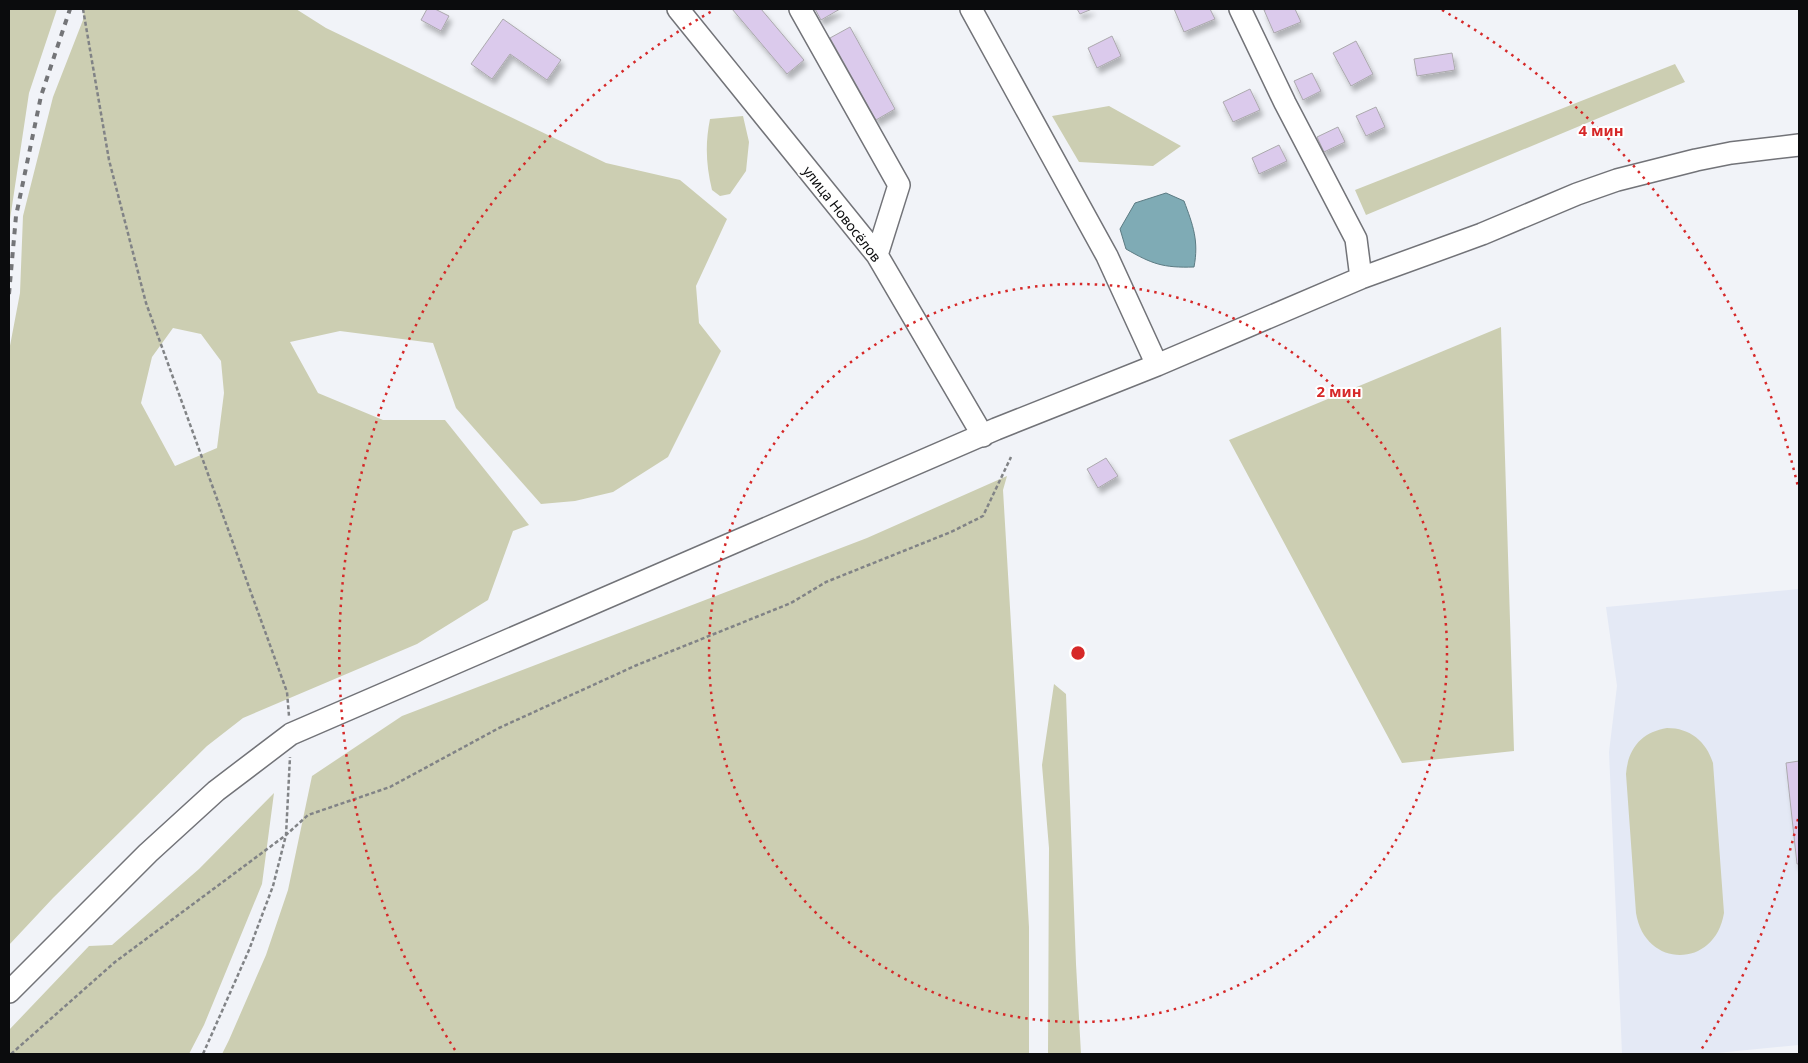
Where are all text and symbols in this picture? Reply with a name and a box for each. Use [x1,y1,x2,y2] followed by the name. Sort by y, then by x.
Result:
[1579,120,1624,140] text: 4 мин
[799,162,886,266] street label: улица Новосёлов
[1317,381,1362,401] text: 2 мин
[1069,644,1087,662] centre of rings

